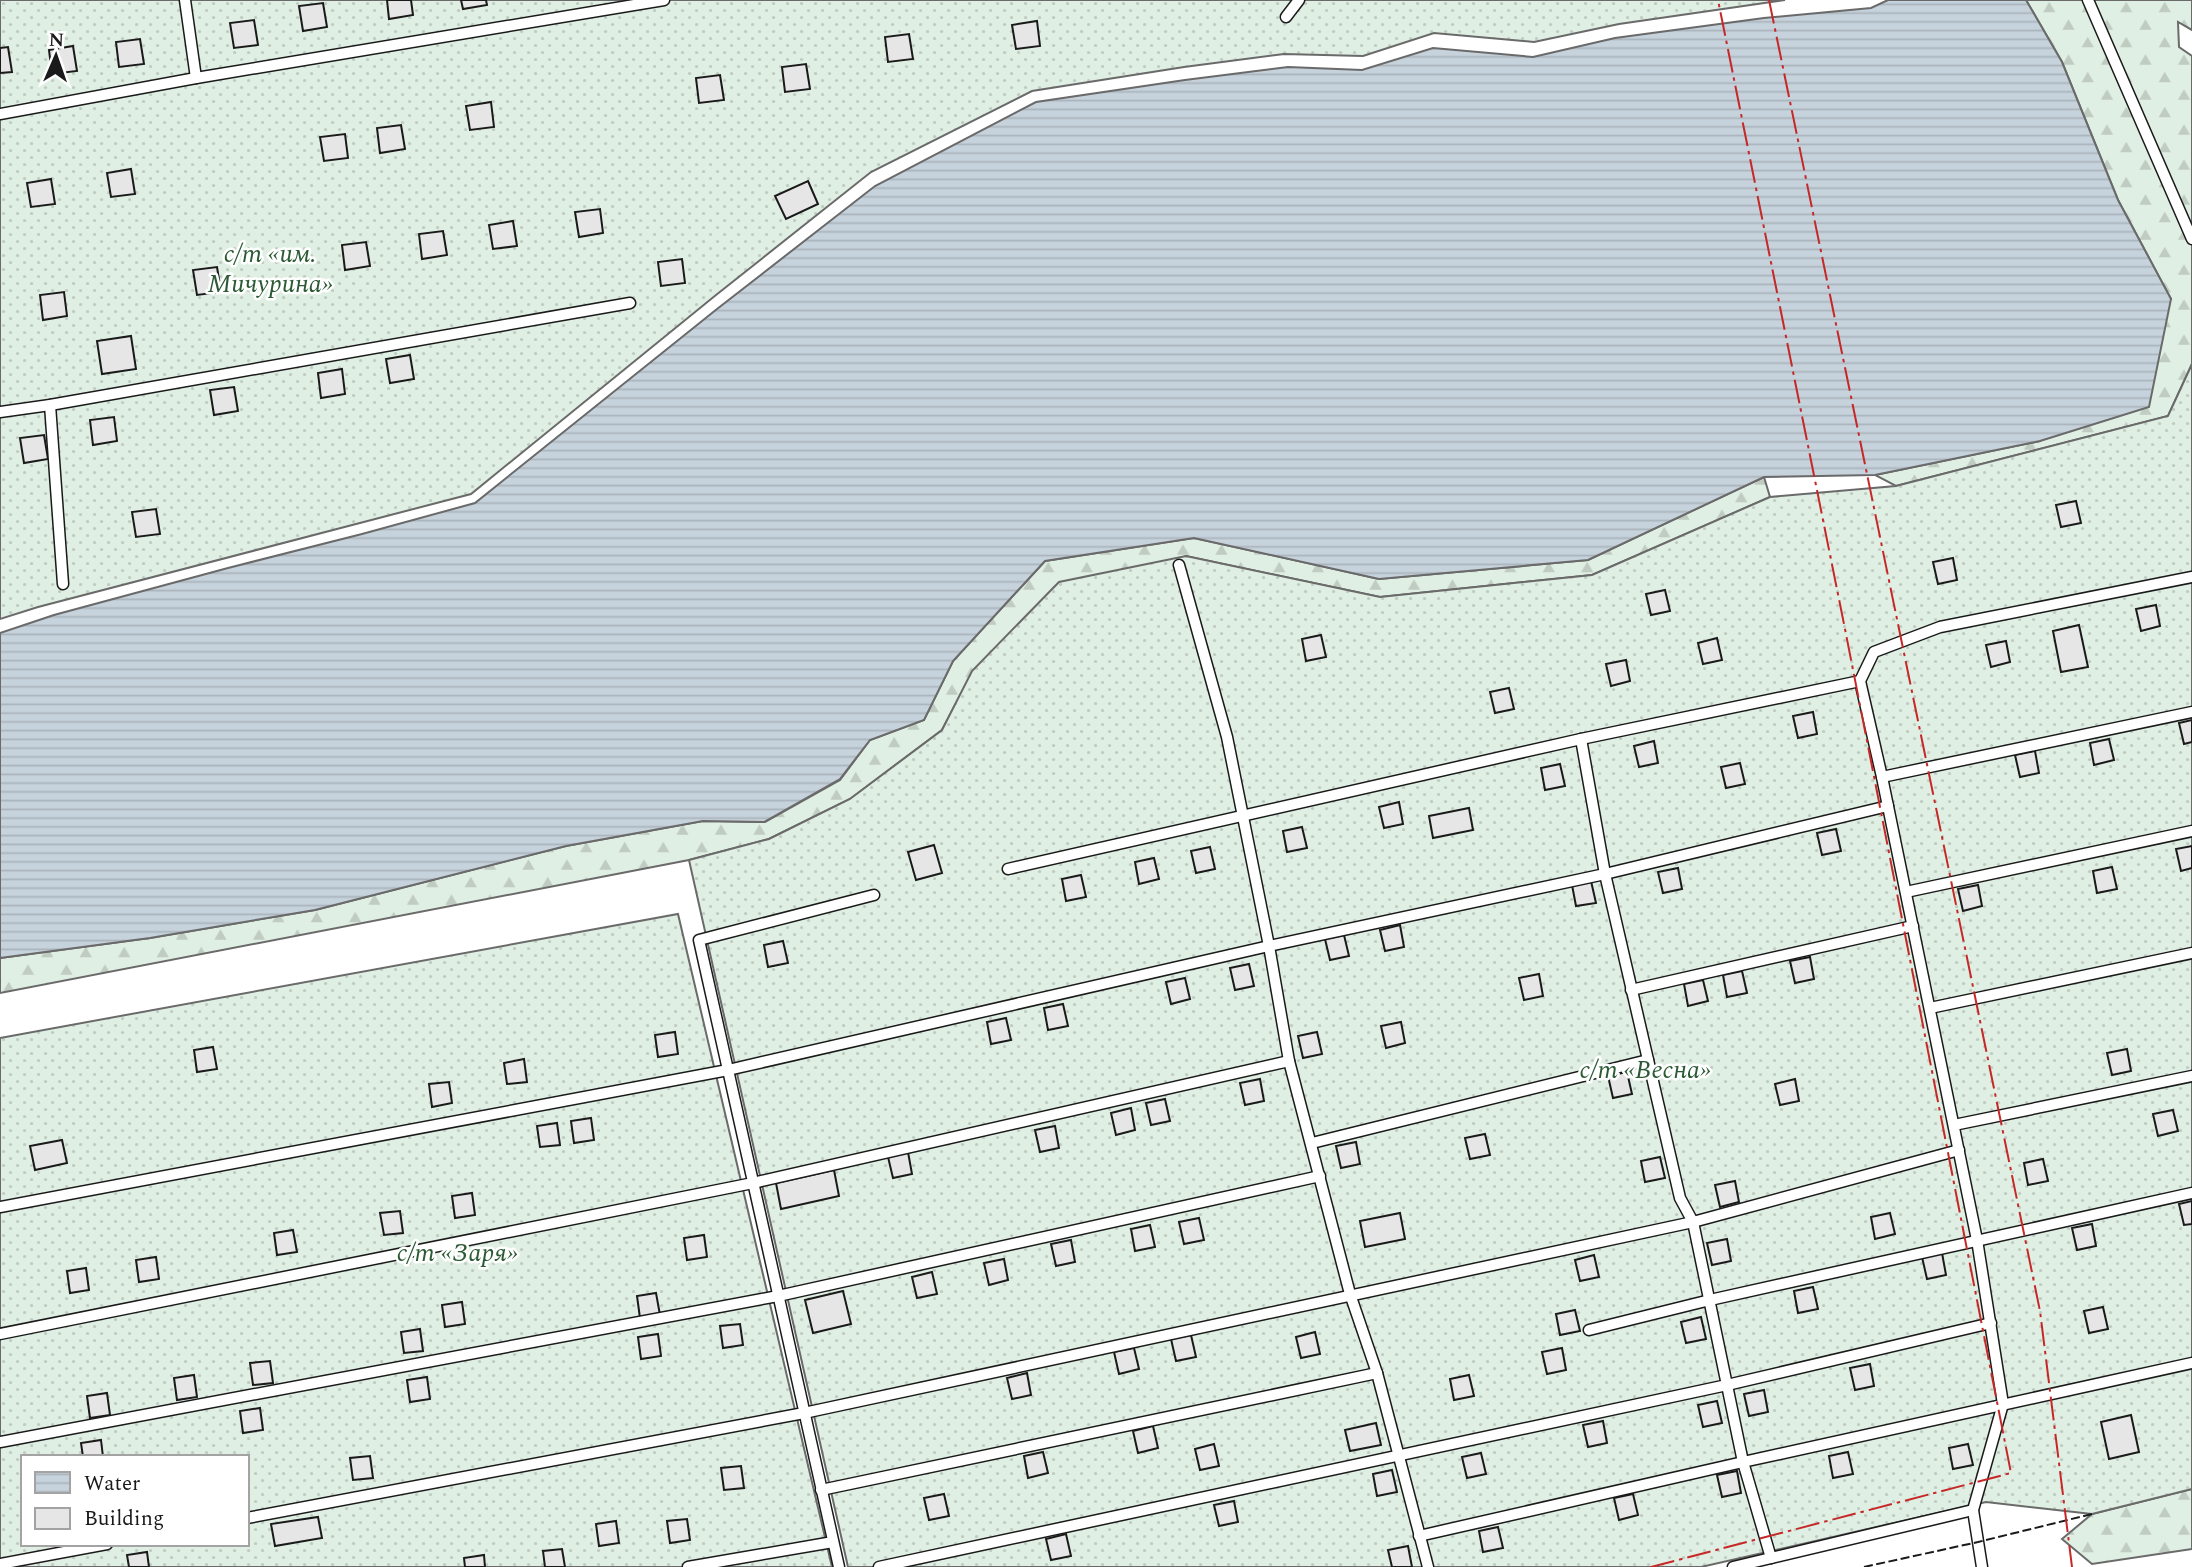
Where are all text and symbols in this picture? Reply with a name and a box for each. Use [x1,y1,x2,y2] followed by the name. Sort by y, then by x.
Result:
[21,21,91,91] north arrow
[48,26,65,55] text: N
[207,234,333,304] park label: с/т «им. Мичурина»
[1579,1050,1711,1090] park label: с/т «Весна»
[396,1233,518,1273] park label: с/т «Заря»
[21,1455,248,1546] legend
[84,1468,140,1500] text: Water
[84,1503,164,1535] text: Building

